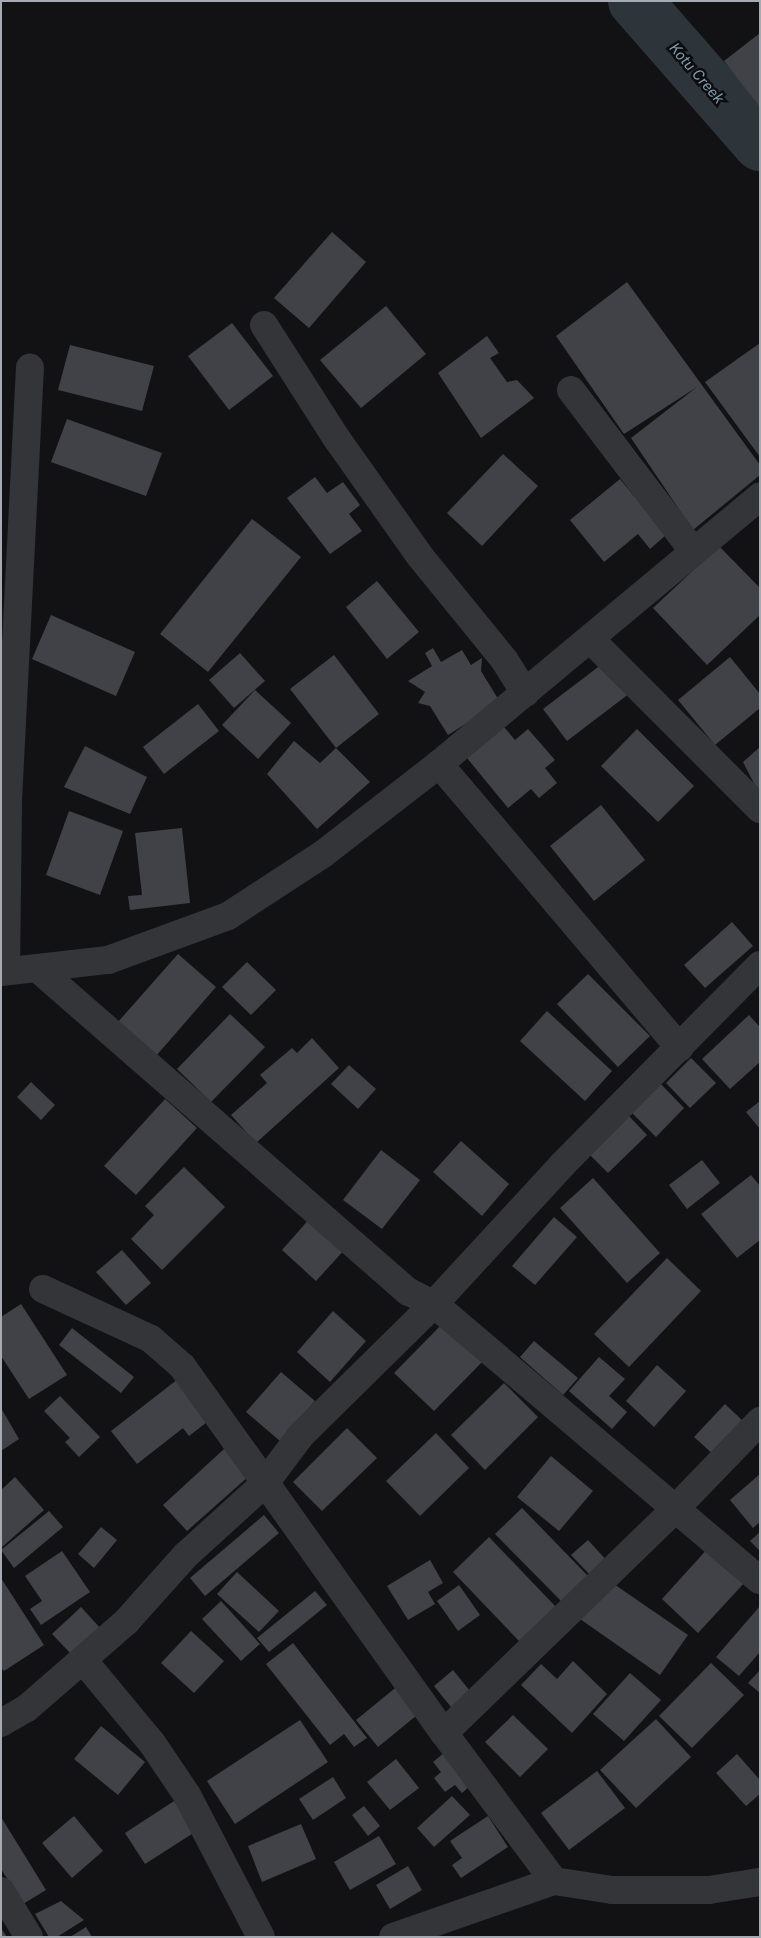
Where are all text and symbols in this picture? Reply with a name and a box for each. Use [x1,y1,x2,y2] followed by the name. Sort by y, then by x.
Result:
[666,39,728,107] water label: Kotu Creek

